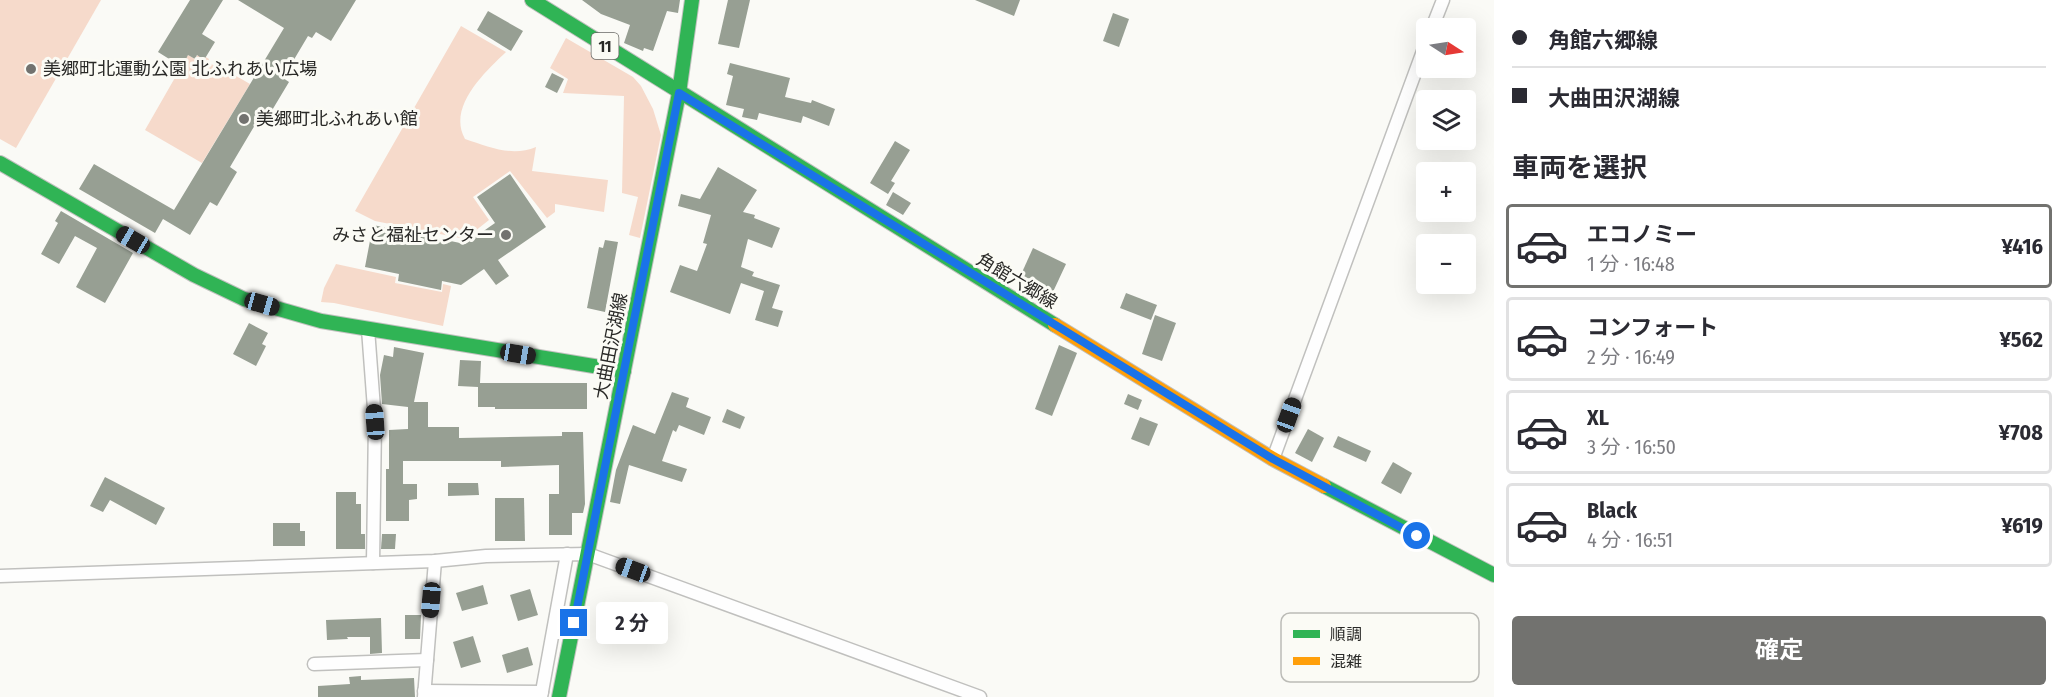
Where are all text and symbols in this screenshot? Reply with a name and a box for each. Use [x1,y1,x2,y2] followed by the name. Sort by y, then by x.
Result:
[1416,18,1476,78] north arrow
[1416,18,1476,294] map controls
[1548,27,1658,54] text: 角館六郷線
[592,33,618,59] road number: 11
[43,58,317,80] place label: 美郷町北運動公園 北ふれあい広場
[24,62,38,76] marker: 美郷町北運動公園 北ふれあい広場
[1548,85,1680,112] text: 大曲田沢湖線
[1416,90,1476,150] button: layers
[256,108,418,130] place label: 美郷町北ふれあい館
[237,112,251,126] marker: 美郷町北ふれあい館
[1512,152,1647,184] text: 車両を選択
[1416,162,1476,222] button: +
[1515,219,1569,273] icon: car
[1587,221,1697,248] text: エコノミー
[113,223,153,257] car
[332,224,494,246] place label: みさと福祉センター
[499,228,513,242] marker: みさと福祉センター
[2001,233,2043,260] text: ¥416
[1416,234,1476,294] button: −
[973,248,1061,314] street label: 角館六郷線
[1587,252,1675,276] text: 1 分 · 16:48
[242,290,282,318] car
[590,291,632,401] street label: 大曲田沢湖線
[1515,312,1569,366] icon: car
[1587,314,1718,341] text: コンフォート
[2000,326,2043,353] text: ¥562
[499,342,537,366] car
[1587,345,1675,369] text: 2 分 · 16:49
[1274,395,1304,435] car
[365,403,385,441] car
[1587,404,1609,431] text: XL
[1515,405,1569,459] icon: car
[1999,419,2043,446] text: ¥708
[1587,435,1676,459] text: 3 分 · 16:50
[1587,497,1637,524] text: Black
[1515,498,1569,552] icon: car
[2001,512,2043,539] text: ¥619
[1403,522,1430,549] route start
[1587,528,1673,552] text: 4 分 · 16:51
[613,555,653,585] car
[420,581,442,619] car
[595,602,667,644] callout: 2 分
[560,609,587,636] route end
[615,611,649,635] text: 2 分
[1281,613,1479,682] legend
[1512,616,2046,685] button: 確定
[1330,625,1362,644] text: 順調
[1330,652,1362,671] text: 混雑

